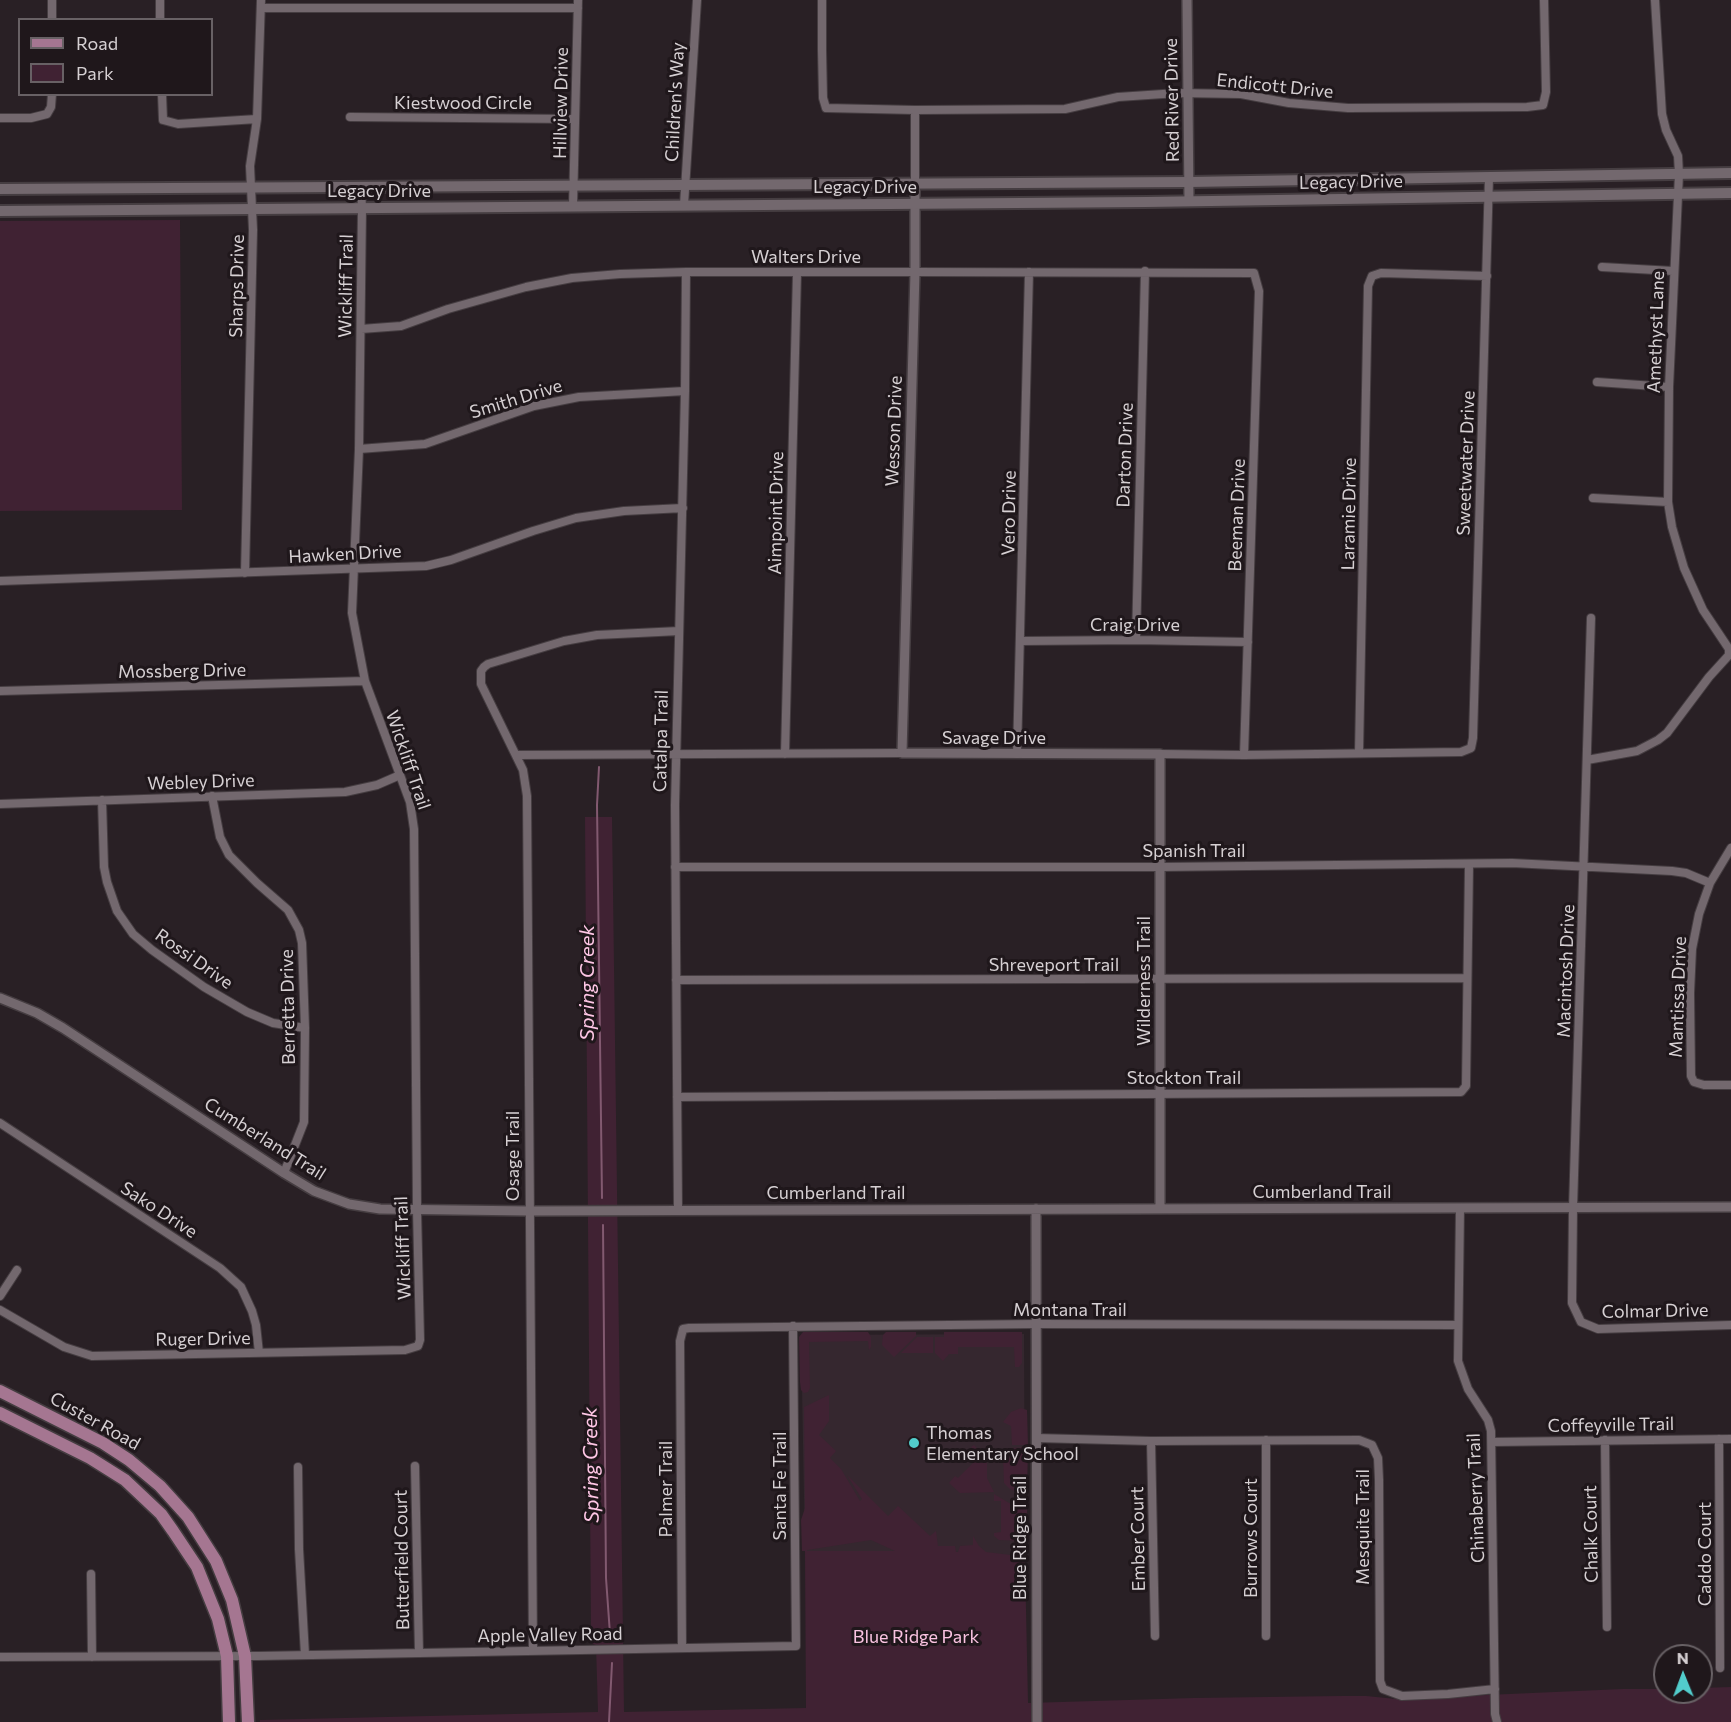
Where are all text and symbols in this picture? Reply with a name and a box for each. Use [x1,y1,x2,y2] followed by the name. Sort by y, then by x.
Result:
[18,18,213,96] legend
[76,32,118,54] text: Road
[1160,38,1184,162] street label: Red River Drive
[661,41,689,163] street label: Children's Way
[549,47,573,159] street label: Hillview Drive
[76,62,114,84] text: Park
[1216,69,1334,103] street label: Endicott Drive
[394,92,532,114] street label: Kiestwood Circle
[1299,170,1403,194] street label: Legacy Drive
[813,176,917,198] street label: Legacy Drive
[327,180,431,202] street label: Legacy Drive
[225,234,249,338] street label: Sharps Drive
[334,234,358,338] street label: Wickliff Trail
[751,246,861,268] street label: Walters Drive
[1643,270,1669,394] street label: Amethyst Lane
[467,375,565,423] street label: Smith Drive
[881,375,907,487] street label: Wesson Drive
[1453,390,1479,536] street label: Sweetwater Drive
[1112,402,1138,508] street label: Darton Drive
[764,451,788,575] street label: Aimpoint Drive
[1337,457,1361,571] street label: Laramie Drive
[1224,458,1250,572] street label: Beeman Drive
[997,470,1021,556] street label: Vero Drive
[288,540,402,568] street label: Hawken Drive
[1090,614,1180,636] street label: Craig Drive
[118,659,246,683] street label: Mossberg Drive
[649,690,673,792] street label: Catalpa Trail
[381,707,435,813] street label: Wickliff Trail
[942,727,1046,749] street label: Savage Drive
[147,769,255,795] street label: Webley Drive
[1142,840,1246,862] street label: Spanish Trail
[1553,904,1579,1038] street label: Macintosh Drive
[1133,916,1155,1046] street label: Wilderness Trail
[151,924,237,994] street label: Rossi Drive
[575,925,599,1041] water label: Spring Creek
[1665,936,1691,1058] street label: Mantissa Drive
[276,949,300,1065] street label: Berretta Drive
[989,954,1119,976] street label: Shreveport Trail
[1127,1067,1241,1089] street label: Stockton Trail
[200,1093,330,1185] street label: Cumberland Trail
[502,1111,524,1201] street label: Osage Trail
[117,1177,201,1243] street label: Sako Drive
[1252,1181,1392,1203] street label: Cumberland Trail
[766,1182,906,1204] street label: Cumberland Trail
[390,1196,416,1300] street label: Wickliff Trail
[1013,1299,1127,1321] street label: Montana Trail
[1601,1299,1709,1323] street label: Colmar Drive
[155,1327,251,1351] street label: Ruger Drive
[46,1387,144,1455] street label: Custer Road
[578,1407,604,1523] water label: Spring Creek
[1548,1413,1674,1437] street label: Coffeyville Trail
[926,1422,1079,1464] place label: Thomas Elementary School
[769,1431,791,1541] street label: Santa Fe Trail
[1463,1433,1489,1563] street label: Chinaberry Trail
[907,1436,921,1450] marker: Thomas Elementary School
[655,1441,677,1537] street label: Palmer Trail
[1352,1469,1374,1585] street label: Mesquite Trail
[1009,1476,1031,1600] street label: Blue Ridge Trail
[1240,1478,1262,1598] street label: Burrows Court
[1579,1485,1603,1583] street label: Chalk Court
[1126,1486,1150,1592] street label: Ember Court
[390,1490,414,1630] street label: Butterfield Court
[1694,1502,1716,1606] street label: Caddo Court
[477,1623,623,1647] street label: Apple Valley Road
[853,1626,979,1648] park label: Blue Ridge Park
[1653,1644,1713,1704] north arrow
[1677,1648,1689,1667] text: N

